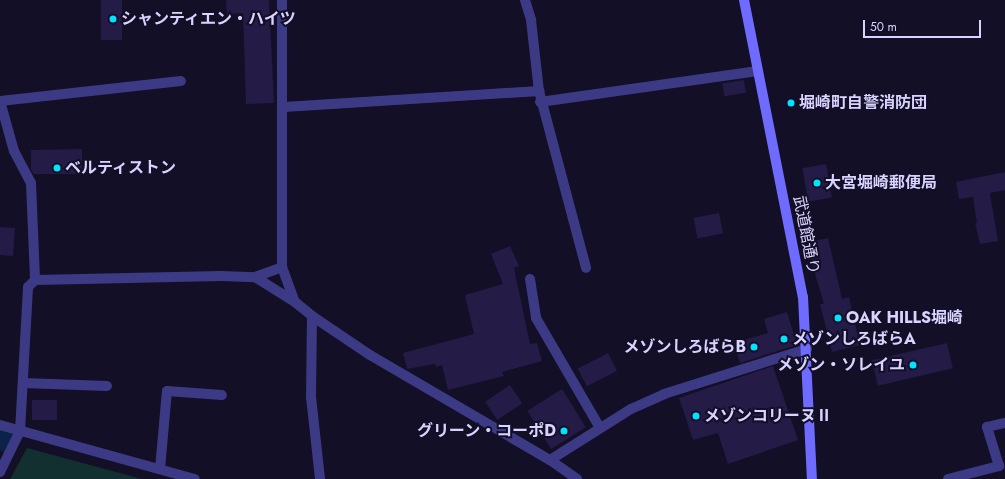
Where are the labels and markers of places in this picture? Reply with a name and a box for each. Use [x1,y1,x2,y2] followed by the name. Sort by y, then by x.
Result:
[121,9,297,29] place label: シャンティエン・ハイツ
[108,14,118,24] marker: シャンティエン・ハイツ
[799,93,927,113] place label: 堀崎町自警消防団
[786,98,796,108] marker: 堀崎町自警消防団
[65,158,177,178] place label: ベルティストン
[52,163,62,173] marker: ベルティストン
[825,173,937,193] place label: 大宮堀崎郵便局
[812,178,822,188] marker: 大宮堀崎郵便局
[846,308,963,328] place label: OAK HILLS堀崎
[833,313,843,323] marker: OAK HILLS堀崎
[792,329,916,349] place label: メゾンしろばらA
[779,334,789,344] marker: メゾンしろばらA
[623,337,746,357] place label: メゾンしろばらB
[749,342,759,352] marker: メゾンしろばらB
[777,355,905,375] place label: メゾン・ソレイユ
[908,360,918,370] marker: メゾン・ソレイユ
[704,406,832,426] place label: メゾンコリーヌⅡ
[691,411,701,421] marker: メゾンコリーヌⅡ
[416,421,556,441] place label: グリーン・コーポD
[559,426,569,436] marker: グリーン・コーポD

